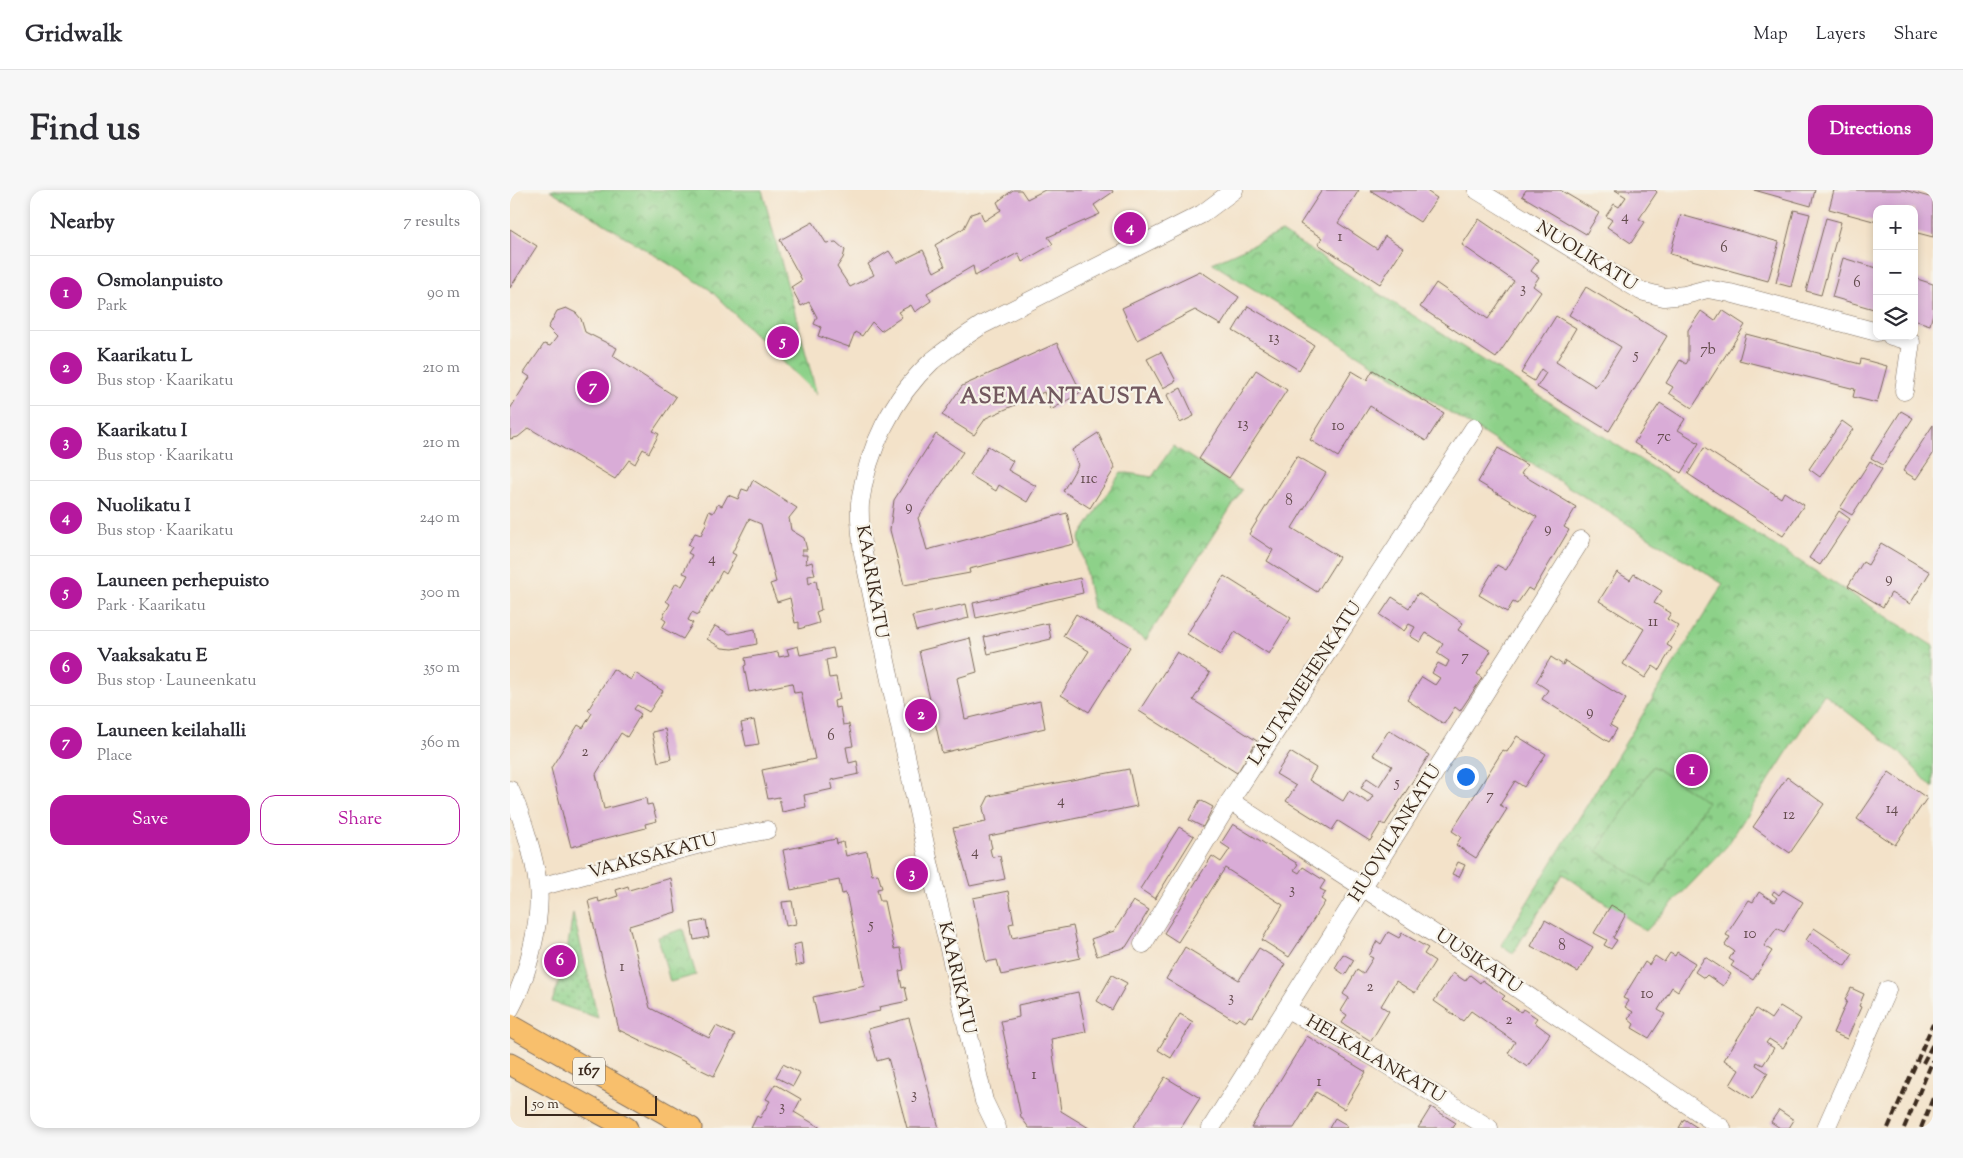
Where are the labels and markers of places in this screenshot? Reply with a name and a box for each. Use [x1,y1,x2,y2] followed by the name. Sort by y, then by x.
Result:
[1114,209,1146,247] pin: 4
[767,323,799,361] pin: 5
[577,368,609,406] pin: 7
[905,696,937,734] pin: 2
[1676,751,1708,789] pin: 1
[896,855,928,893] pin: 3
[544,942,576,980] pin: 6

